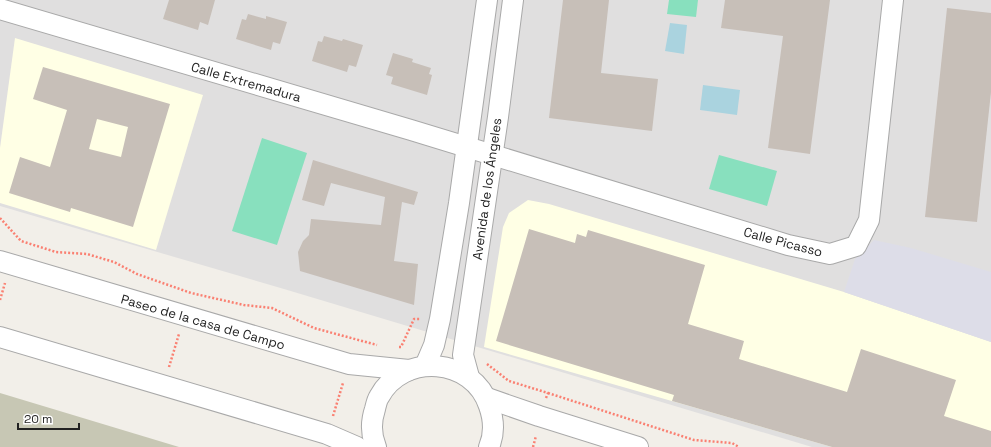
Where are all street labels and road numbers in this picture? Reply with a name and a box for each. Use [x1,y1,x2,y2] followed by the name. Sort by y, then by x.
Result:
[189,58,303,106] street label: Calle Extremadura
[469,117,505,261] street label: Avenida de los Ángeles
[742,223,824,261] street label: Calle Picasso
[119,290,287,354] street label: Paseo de la casa de Campo

